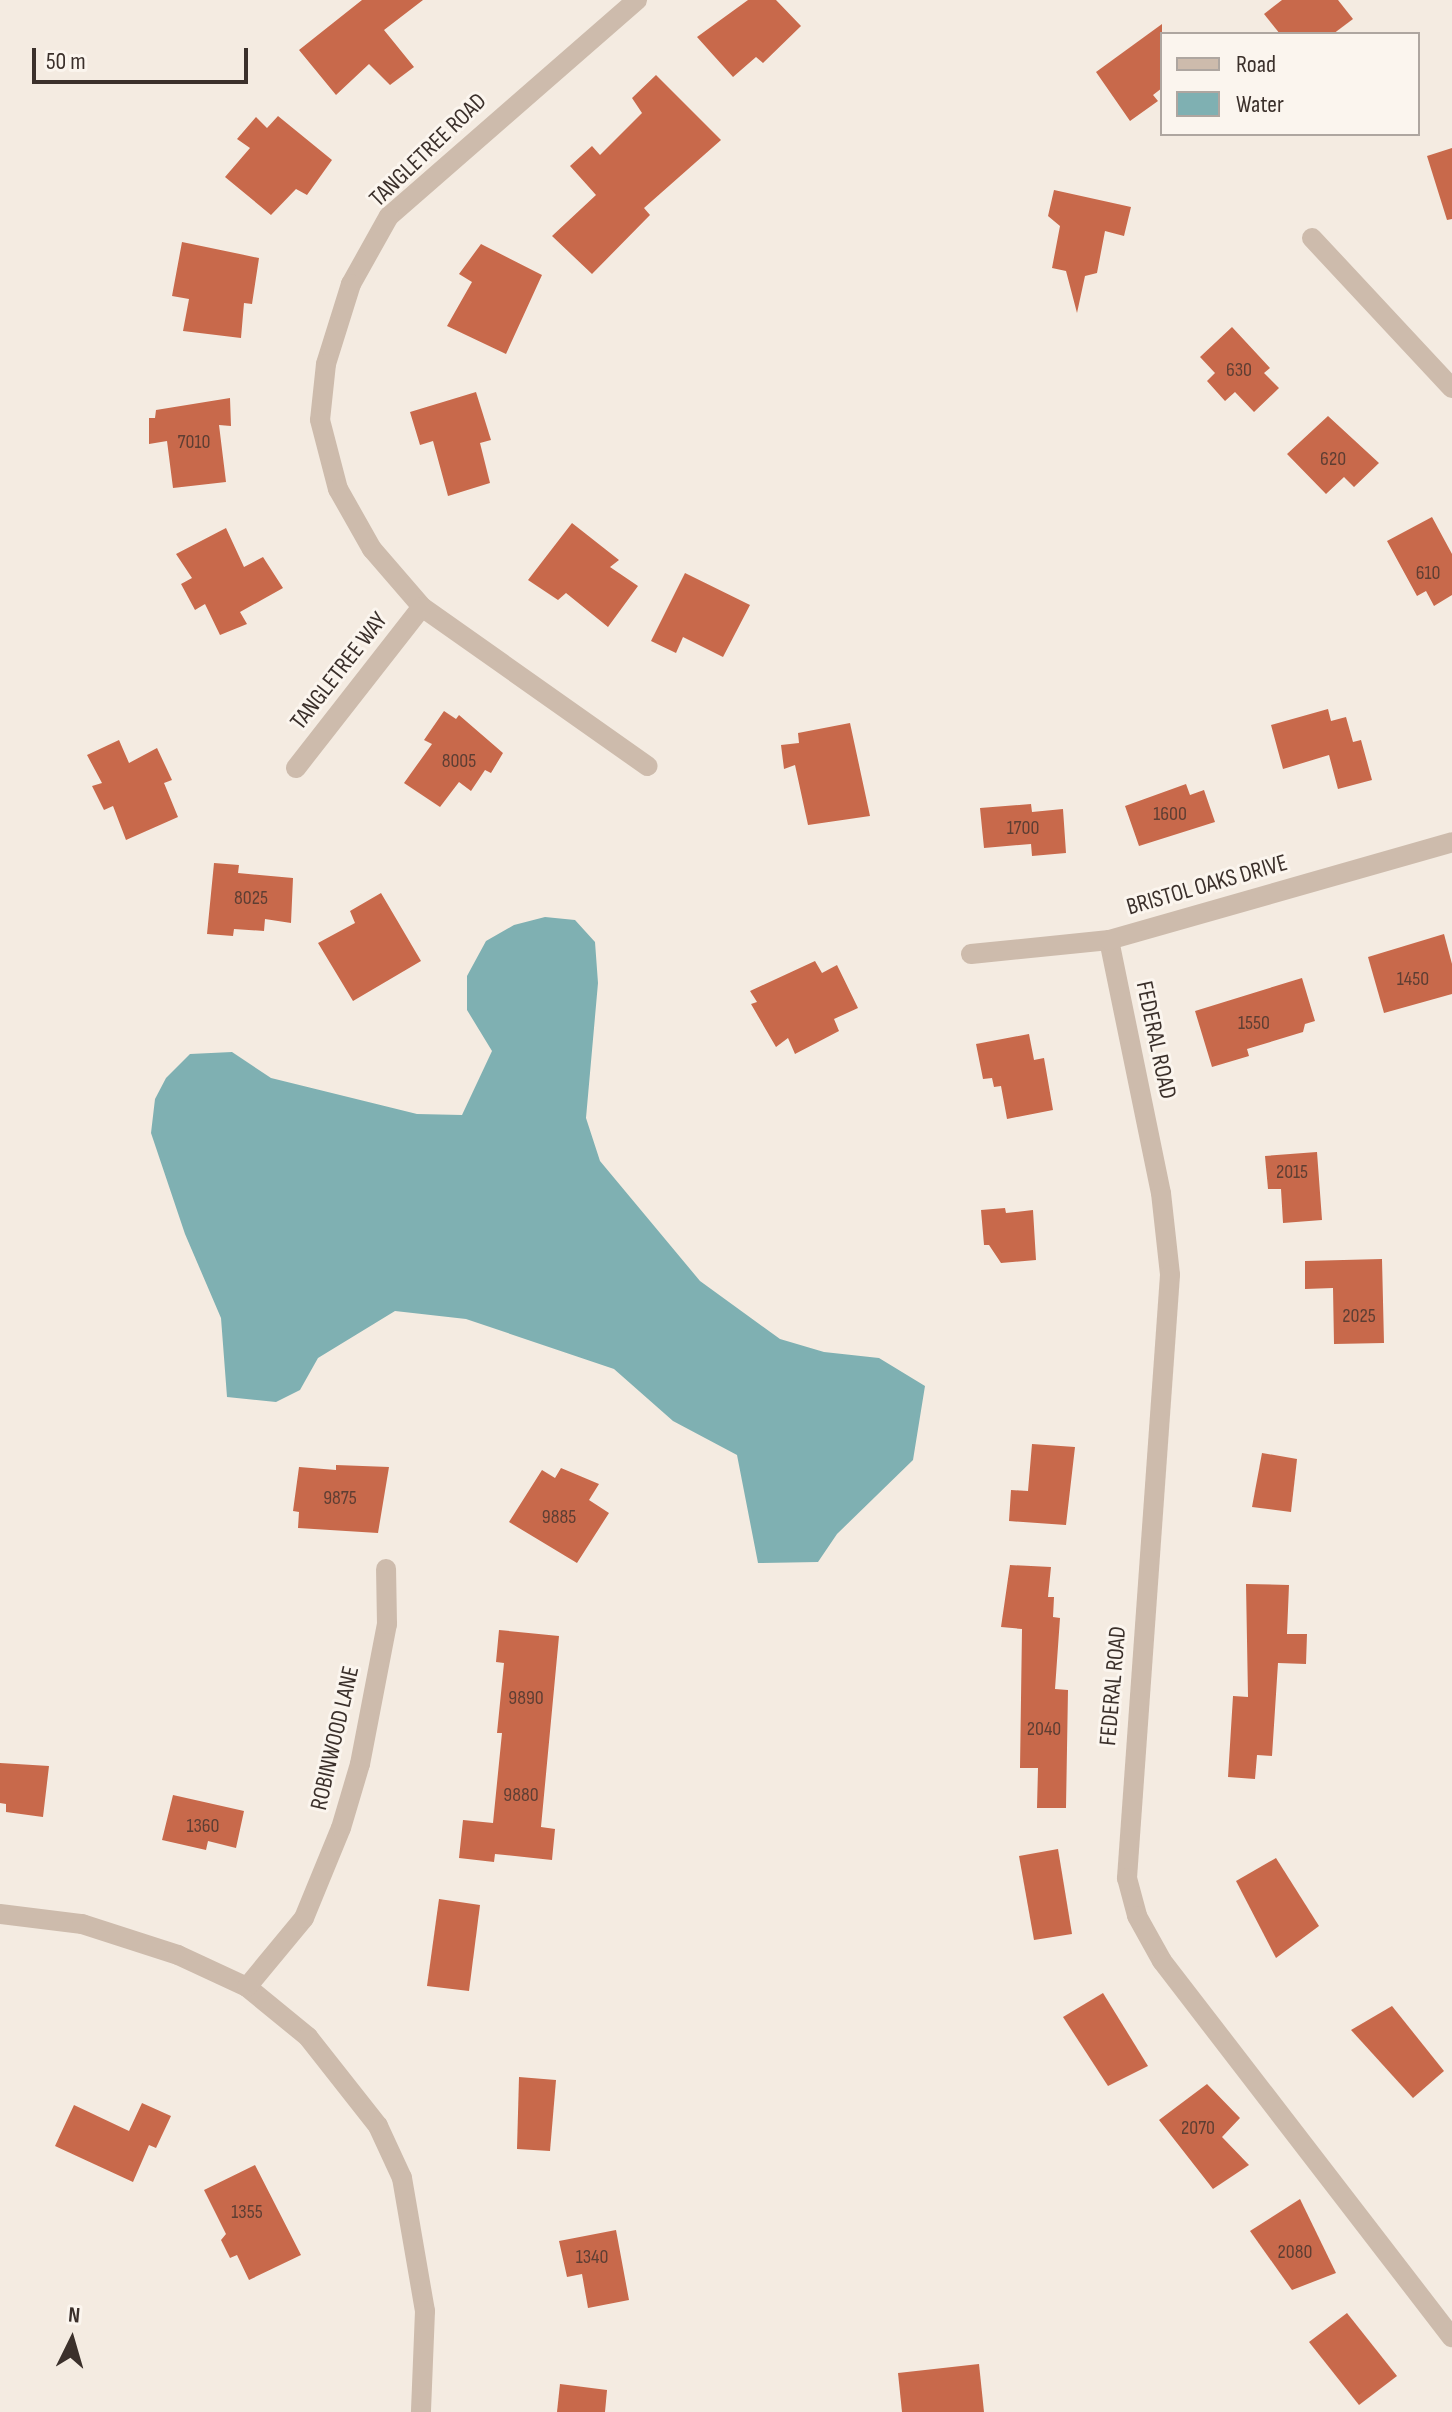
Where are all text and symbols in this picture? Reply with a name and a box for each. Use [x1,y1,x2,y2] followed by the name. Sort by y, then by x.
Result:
[36,32,252,82] scale bar
[1160,32,1420,136] legend
[46,47,86,76] text: 50 m
[1236,50,1276,79] text: Road
[364,87,492,213] street label: TANGLETREE ROAD
[1236,90,1284,119] text: Water
[1226,358,1252,382] house number: 630
[178,430,210,454] house number: 7010
[1320,447,1346,471] house number: 620
[1416,561,1440,585] house number: 610
[284,607,394,735] street label: TANGLETREE WAY
[442,749,476,773] house number: 8005
[1153,802,1187,826] house number: 1600
[1007,816,1039,840] house number: 1700
[1123,848,1291,922] street label: BRISTOL OAKS DRIVE
[234,886,268,910] house number: 8025
[1397,967,1429,991] house number: 1450
[1129,979,1183,1101] street label: FEDERAL ROAD
[1238,1011,1270,1035] house number: 1550
[1276,1160,1308,1184] house number: 2015
[1342,1304,1376,1328] house number: 2025
[323,1486,357,1510] house number: 9875
[542,1505,576,1529] house number: 9885
[1093,1625,1133,1747] street label: FEDERAL ROAD
[304,1663,366,1813] street label: ROBINWOOD LANE
[508,1686,544,1710] house number: 9890
[1027,1717,1061,1741] house number: 2040
[503,1783,539,1807] house number: 9880
[186,1814,220,1838] house number: 1360
[1181,2116,1215,2140] house number: 2070
[231,2200,263,2224] house number: 1355
[1278,2240,1312,2264] house number: 2080
[576,2245,608,2269] house number: 1340
[32,2300,112,2380] north arrow
[67,2302,81,2330] text: N

